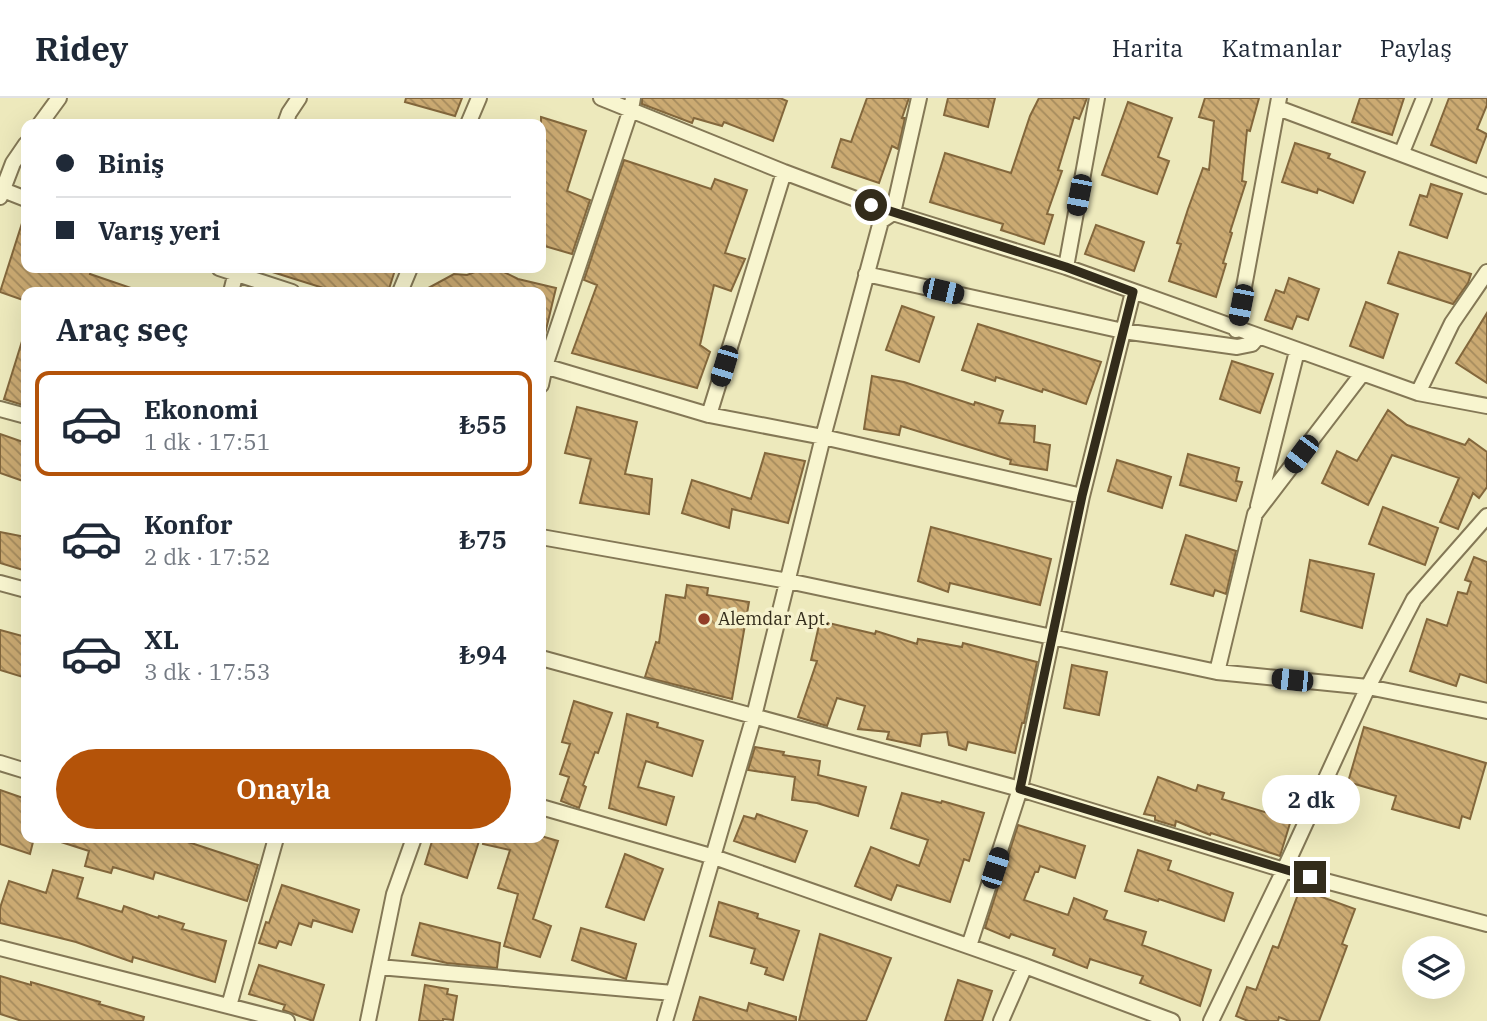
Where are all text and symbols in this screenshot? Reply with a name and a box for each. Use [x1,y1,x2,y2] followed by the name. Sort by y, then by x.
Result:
[35,27,128,70] text: Ridey
[1112,32,1183,64] text: Harita
[1221,32,1342,64] text: Katmanlar
[1380,32,1452,64] text: Paylaş
[98,146,164,180] text: Biniş
[1065,172,1094,218] car
[855,189,887,221] route start
[98,213,220,247] text: Varış yeri
[921,276,966,306] car
[1227,282,1256,328] car
[56,308,188,350] text: Araç seç
[708,343,741,389] car
[60,392,123,455] icon: car
[144,392,258,426] text: Ekonomi
[459,407,507,441] text: ₺55
[144,426,271,456] text: 1 dk · 17:51
[1280,431,1323,477] car
[60,507,123,570] icon: car
[144,507,233,541] text: Konfor
[459,522,507,556] text: ₺75
[144,541,271,571] text: 2 dk · 17:52
[718,607,830,630] place label: Alemdar Apt.
[696,611,712,627] marker: Alemdar Apt.
[60,622,123,685] icon: car
[144,622,179,656] text: XL
[459,637,507,671] text: ₺94
[144,656,271,686] text: 3 dk · 17:53
[1271,667,1314,693] car
[56,749,511,829] button: Onayla
[1261,776,1359,824] callout: 2 dk
[1287,784,1335,814] text: 2 dk
[979,845,1012,891] car
[1294,861,1326,893] route end
[1402,936,1465,999] map controls
[1402,936,1465,999] button: layers

